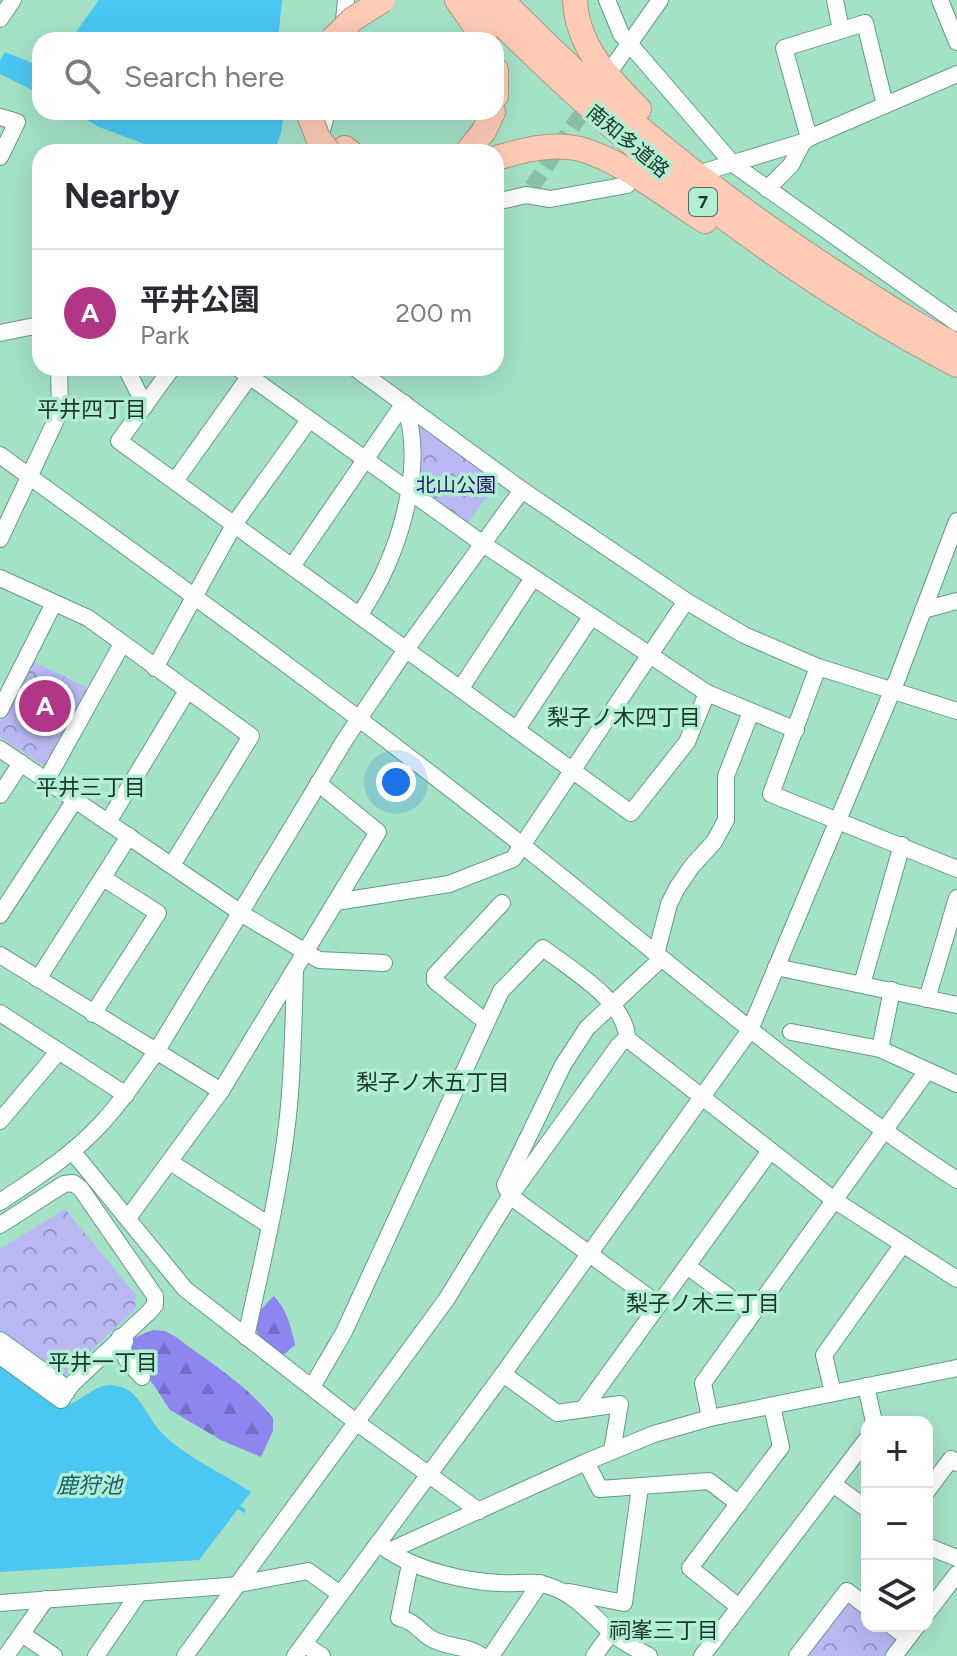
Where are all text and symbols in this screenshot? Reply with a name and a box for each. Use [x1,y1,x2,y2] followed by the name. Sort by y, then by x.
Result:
[32,32,504,120] search box
[60,54,104,98] icon: search
[124,58,284,95] text: Search here
[582,100,674,182] street label: 南知多道路
[64,176,179,217] text: Nearby
[689,188,717,216] road number: 7
[140,281,260,318] text: 平井公園
[81,297,99,329] text: A
[396,297,472,329] text: 200 m
[140,319,189,351] text: Park
[37,396,147,423] district label: 平井四丁目
[416,473,496,497] park label: 北山公園
[19,676,71,736] pin: A
[547,704,701,731] district label: 梨子ノ木四丁目
[376,762,416,802] your location
[36,774,146,801] district label: 平井三丁目
[356,1069,510,1096] district label: 梨子ノ木五丁目
[626,1290,780,1317] district label: 梨子ノ木三丁目
[48,1349,158,1376] district label: 平井一丁目
[861,1416,933,1632] map controls
[861,1416,933,1488] button: +
[56,1472,124,1499] water label: 鹿狩池
[861,1488,933,1560] button: −
[861,1560,933,1632] button: layers
[609,1617,719,1644] district label: 祠峯三丁目

